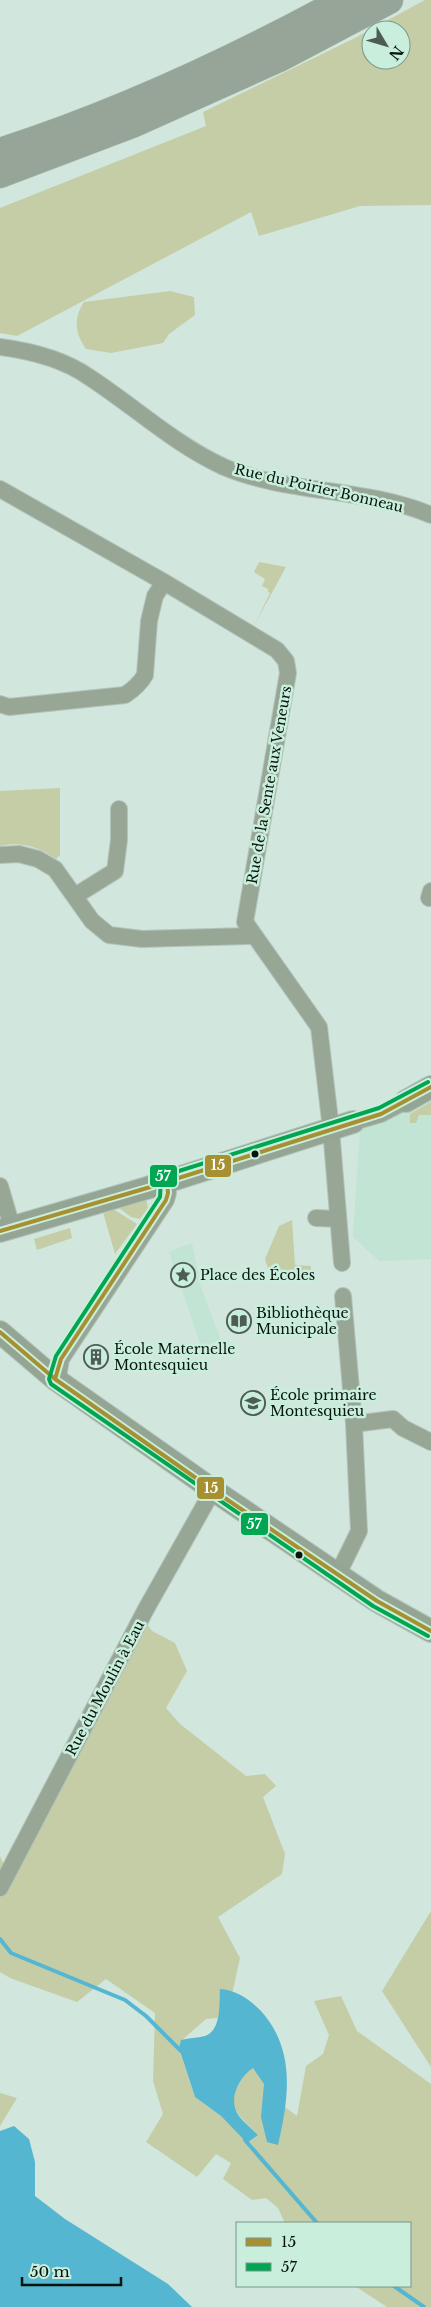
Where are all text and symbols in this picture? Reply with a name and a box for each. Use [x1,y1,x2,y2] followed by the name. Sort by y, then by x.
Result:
[361,20,411,70] north arrow
[385,42,407,64] text: N
[233,460,406,516] street label: Rue du Poirier Bonneau
[243,684,295,886] street label: Rue de la Sente aux Veneurs
[250,1149,260,1159] unlabelled marker
[204,1154,232,1178] line badge: 15
[211,1156,225,1174] text: 15
[149,1164,178,1188] line badge: 57
[155,1167,172,1185] text: 57
[170,1262,196,1288] place icon: Place des Écoles
[200,1266,315,1284] place label: Place des Écoles
[256,1304,349,1338] place label: Bibliothèque Municipale
[226,1308,252,1334] library icon: Bibliothèque Municipale
[114,1340,235,1374] place label: École Maternelle Montesquieu
[83,1344,109,1370] building icon: École Maternelle Montesquieu
[270,1386,376,1420] place label: École primaire Montesquieu
[240,1390,266,1416] school or university icon: École primaire Montesquieu
[196,1476,225,1500] line badge: 15
[204,1479,218,1497] text: 15
[240,1512,269,1536] line badge: 57
[246,1515,263,1533] text: 57
[294,1550,304,1560] unlabelled marker
[62,1617,149,1759] street label: Rue du Moulin à Eau
[236,2222,411,2287] legend
[281,2232,296,2251] text: 15
[22,2254,121,2286] scale bar
[281,2257,298,2276] text: 57
[30,2262,70,2281] text: 50 m

